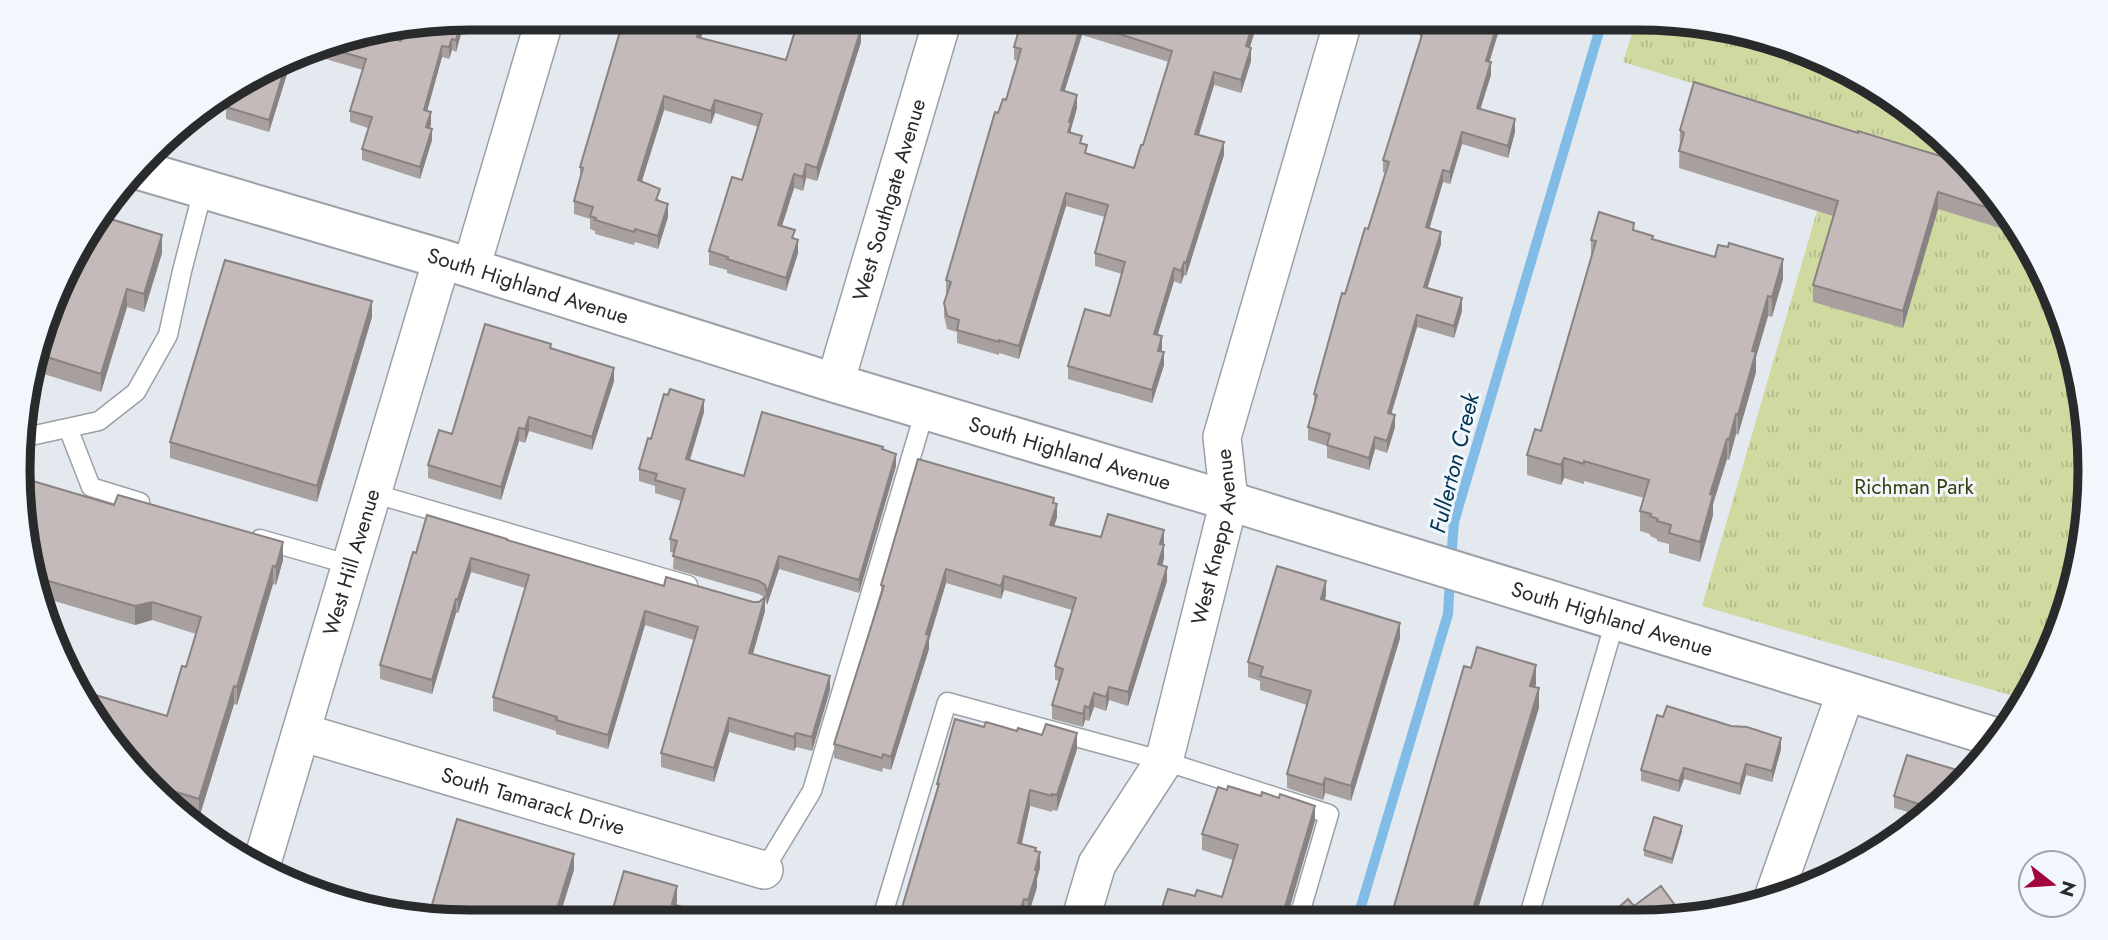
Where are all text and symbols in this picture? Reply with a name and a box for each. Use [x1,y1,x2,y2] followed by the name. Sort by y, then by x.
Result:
[845,95,933,305] street label: West Southgate Avenue
[424,240,633,332] street label: South Highland Avenue
[1420,388,1488,537] water label: Fullerton Creek
[965,409,1175,498] street label: South Highland Avenue
[1184,447,1244,628] street label: West Knepp Avenue
[1854,472,1975,502] park label: Richman Park
[316,485,388,639] street label: West Hill Avenue
[1507,574,1717,664] street label: South Highland Avenue
[437,760,629,843] street label: South Tamarack Drive
[2017,849,2087,919] north arrow
[2053,878,2083,900] text: N

